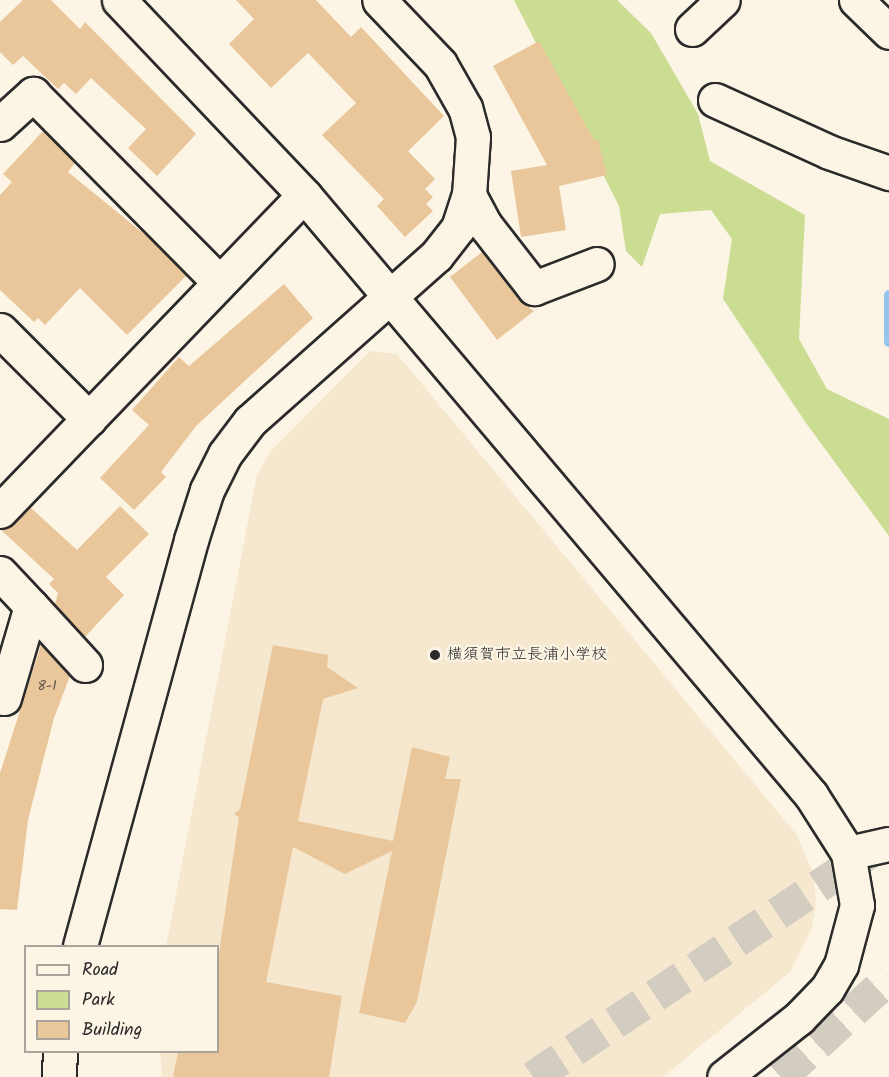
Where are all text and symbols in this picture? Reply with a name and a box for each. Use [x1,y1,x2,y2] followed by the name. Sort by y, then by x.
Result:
[447,645,607,665] place label: 横須賀市立長浦小学校
[428,648,442,662] marker: 横須賀市立長浦小学校
[37,678,57,694] house number: 8-1
[24,945,219,1053] legend
[82,956,118,985] text: Road
[82,986,115,1015] text: Park
[82,1016,142,1045] text: Building

